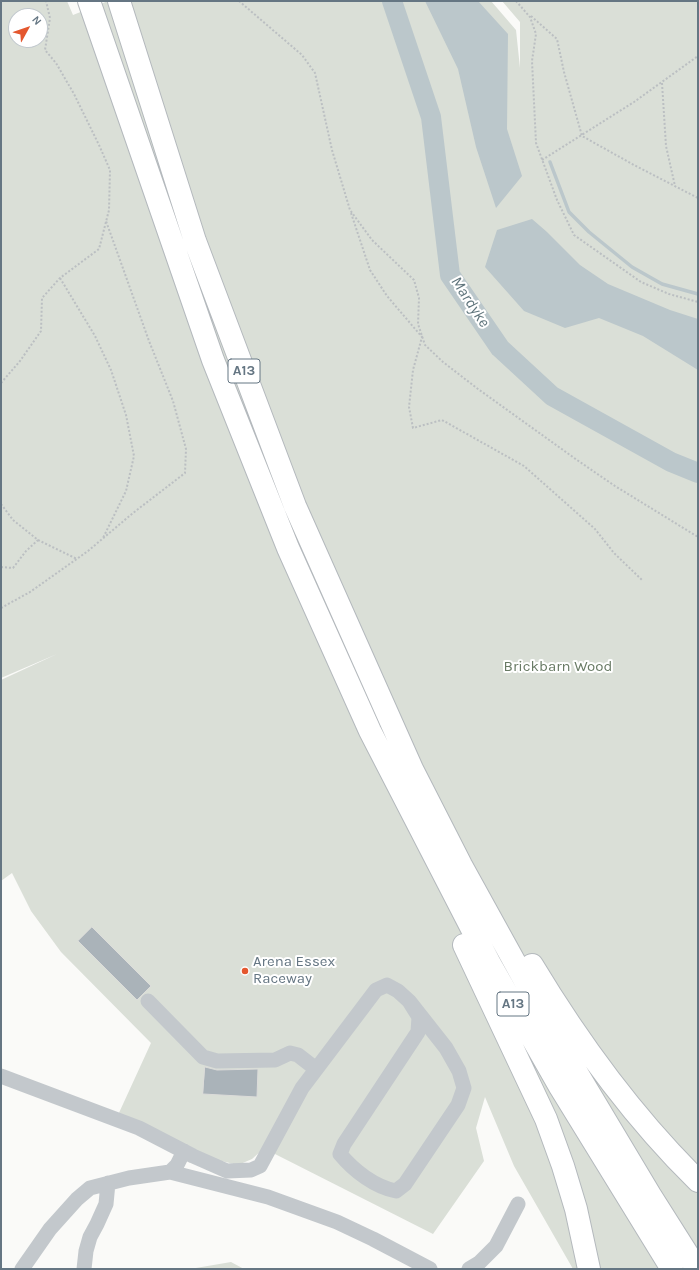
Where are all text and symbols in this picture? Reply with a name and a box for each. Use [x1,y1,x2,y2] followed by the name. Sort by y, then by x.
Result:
[8,8,48,48] north arrow
[29,13,44,28] text: N
[446,273,494,331] water label: Mardyke
[228,359,260,383] road number: A13
[504,658,612,676] park label: Brickbarn Wood
[253,953,335,988] place label: Arena Essex Raceway
[240,966,250,976] marker: Arena Essex Raceway
[497,992,529,1016] road number: A13

